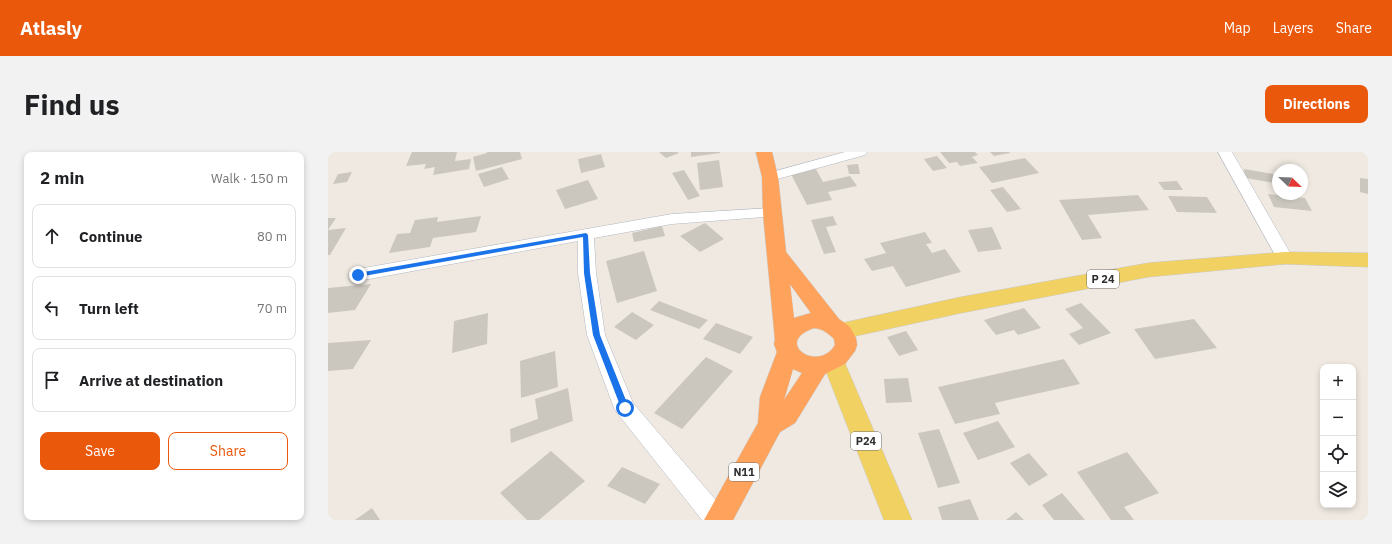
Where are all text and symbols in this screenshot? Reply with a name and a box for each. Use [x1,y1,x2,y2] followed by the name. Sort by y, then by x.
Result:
[20,16,82,40] text: Atlasly
[1224,19,1251,37] text: Map
[1273,19,1314,37] text: Layers
[1336,19,1372,37] text: Share
[1265,85,1368,123] button: Directions
[24,86,120,123] text: Find us
[1272,164,1308,200] north arrow
[40,167,84,189] text: 2 min
[211,170,288,187] text: Walk · 150 m
[41,225,63,247] icon: ahead
[79,227,143,246] text: Continue
[257,228,287,245] text: 80 m
[349,266,367,284] route end
[1087,270,1119,288] road number: P 24
[41,297,63,319] icon: left
[79,299,139,318] text: Turn left
[257,300,287,317] text: 70 m
[1320,364,1356,508] map controls
[1320,364,1356,400] button: +
[41,369,63,391] icon: arrive
[79,371,223,390] text: Arrive at destination
[616,399,634,417] route start
[1320,400,1356,436] button: −
[40,432,160,470] button: Save
[168,432,288,470] button: Share
[851,432,881,450] road number: P24
[1320,436,1356,472] button: locate
[729,463,759,481] road number: N11
[1320,472,1356,508] button: layers

